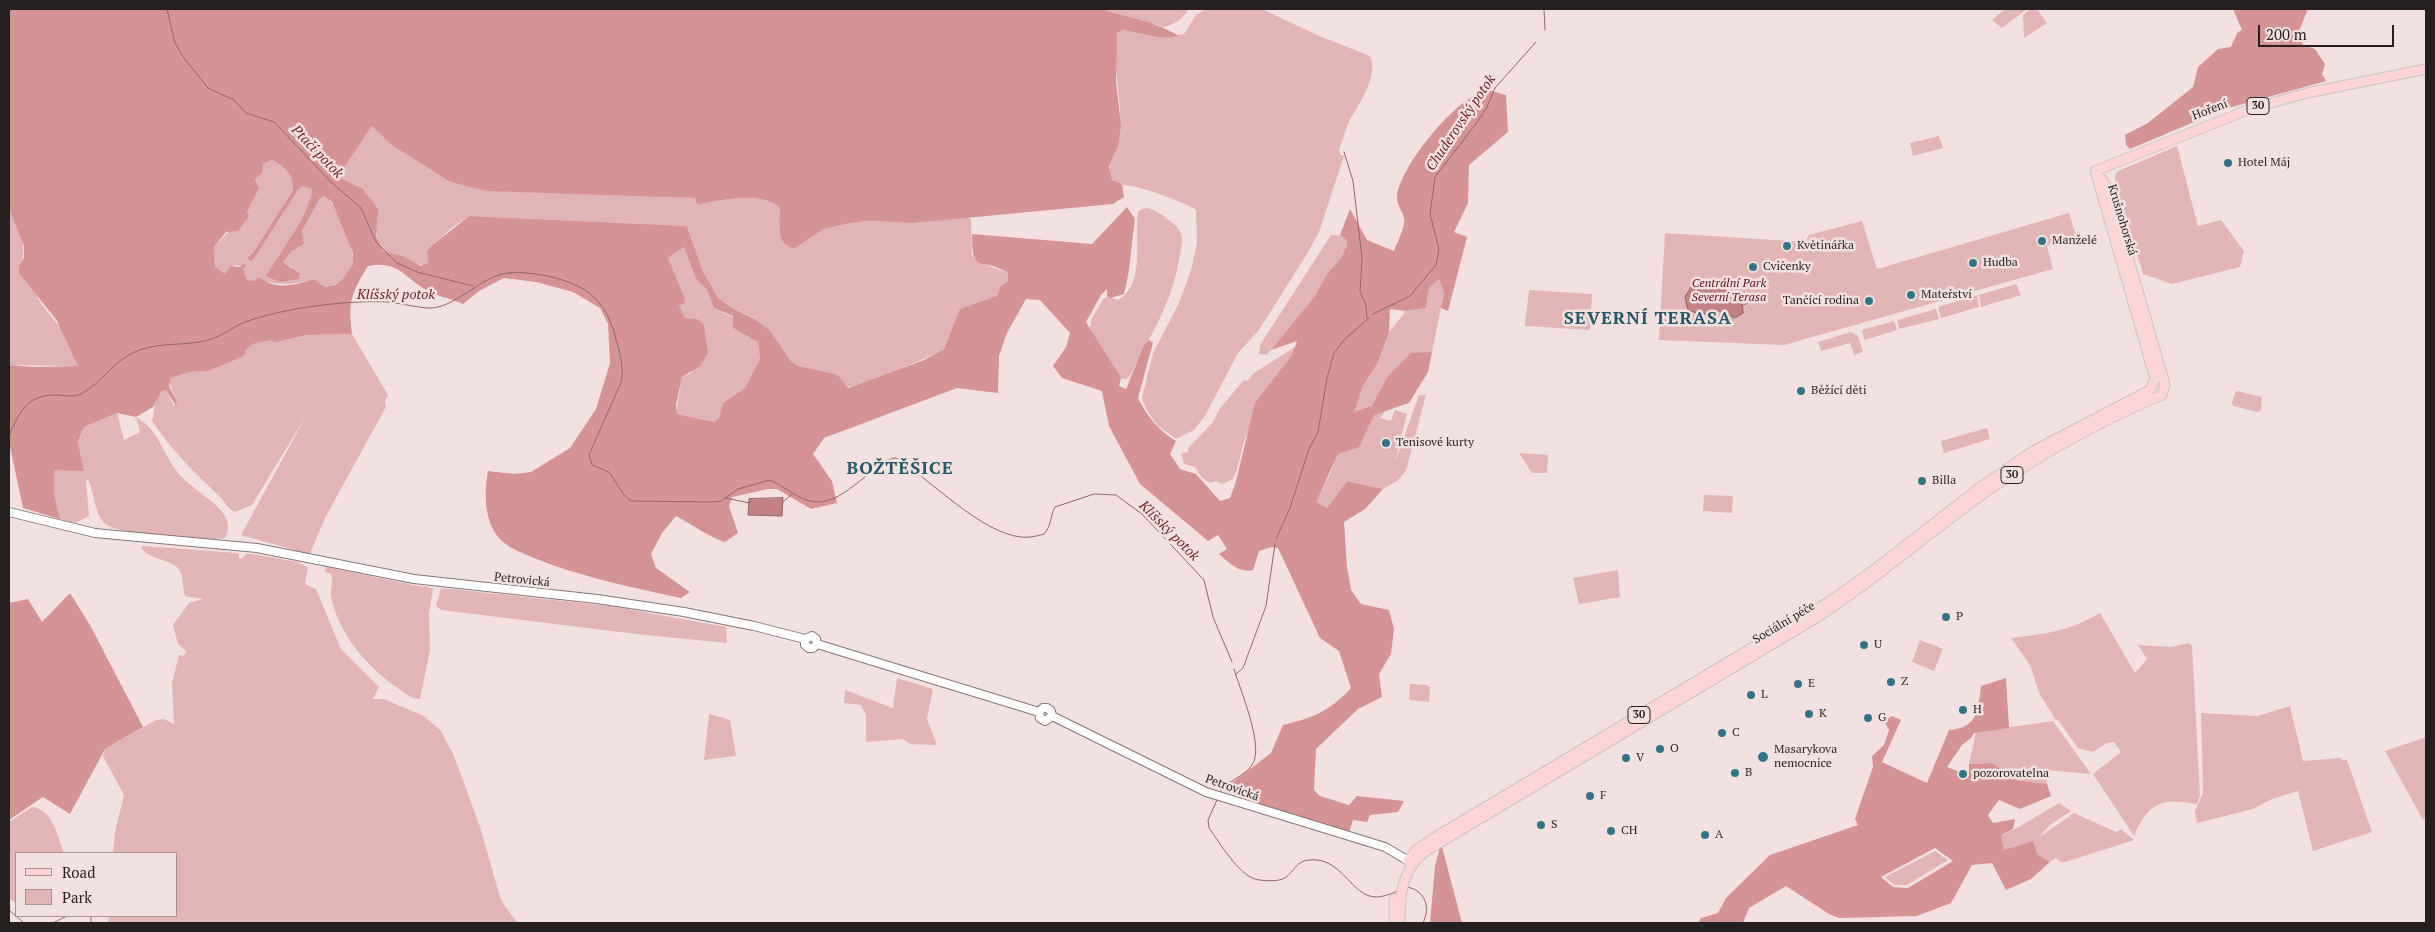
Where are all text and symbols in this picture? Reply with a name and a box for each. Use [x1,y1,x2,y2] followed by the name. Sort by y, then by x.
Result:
[2260,15,2396,47] scale bar
[2266,24,2307,44] text: 200 m
[1423,72,1499,174] water label: Chuderovský potok
[2190,97,2230,123] street label: Hoření
[2247,98,2269,114] road number: 30
[288,122,346,182] water label: Ptačí potok
[2238,156,2290,170] place label: Hotel Máj
[2222,157,2234,169] marker: Hotel Máj
[2104,183,2140,257] street label: Krušnohorská
[2052,234,2097,248] place label: Manželé
[2036,235,2048,247] marker: Manželé
[1797,239,1854,253] place label: Květinářka
[1781,240,1793,252] marker: Květinářka
[1983,256,2018,270] place label: Hudba
[1967,257,1979,269] marker: Hudba
[1763,260,1811,274] place label: Cvičenky
[1747,261,1759,273] marker: Cvičenky
[1692,277,1766,305] park label: Centrální Park Severní Terasa
[357,287,435,303] water label: Klíšský potok
[1921,288,1972,302] place label: Mateřství
[1905,289,1917,301] marker: Mateřství
[1783,294,1859,308] place label: Tančící rodina
[1863,295,1875,307] marker: Tančící rodina
[1562,308,1734,330] district label: SEVERNÍ TERASA
[1811,384,1867,398] place label: Běžící děti
[1795,385,1807,397] marker: Běžící děti
[1396,436,1474,450] place label: Tenisové kurty
[1380,437,1392,449] marker: Tenisové kurty
[845,458,955,480] district label: BOŽTĚŠICE
[2001,466,2023,484] road number: 30
[1932,474,1956,488] place label: Billa
[1916,475,1928,487] marker: Billa
[1135,497,1203,565] water label: Klíšský potok
[493,570,551,590] street label: Petrovická
[1750,599,1818,647] street label: Sociální péče
[1956,610,1963,624] place label: P
[1940,611,1952,623] marker: P
[1874,638,1882,652] place label: U
[1858,639,1870,651] marker: U
[1901,675,1908,689] place label: Z
[1885,676,1897,688] marker: Z
[1808,677,1815,691] place label: E
[1792,678,1804,690] marker: E
[1761,688,1768,702] place label: L
[1745,689,1757,701] marker: L
[1973,703,1982,717] place label: H
[1957,704,1969,716] marker: H
[1628,706,1650,724] road number: 30
[1819,707,1827,721] place label: K
[1803,708,1815,720] marker: K
[1878,711,1886,725] place label: G
[1862,712,1874,724] marker: G
[1732,726,1740,740] place label: C
[1716,727,1728,739] marker: C
[1670,742,1679,756] place label: O
[1654,743,1666,755] marker: O
[1774,743,1837,771] place label: Masarykova nemocnice
[1756,750,1770,764] marker: Masarykova nemocnice
[1636,751,1644,765] place label: V
[1620,752,1632,764] marker: V
[1745,766,1752,780] place label: B
[1729,767,1741,779] marker: B
[1973,767,2049,781] place label: pozorovatelna
[1957,768,1969,780] marker: pozorovatelna
[1203,772,1261,804] street label: Petrovická
[1600,789,1607,803] place label: F
[1584,790,1596,802] marker: F
[1551,818,1557,832] place label: S
[1535,819,1547,831] marker: S
[1621,824,1637,838] place label: CH
[1605,825,1617,837] marker: CH
[1715,828,1723,842] place label: A
[1699,829,1711,841] marker: A
[15,852,178,917] legend
[62,862,95,882] text: Road
[62,887,92,907] text: Park

